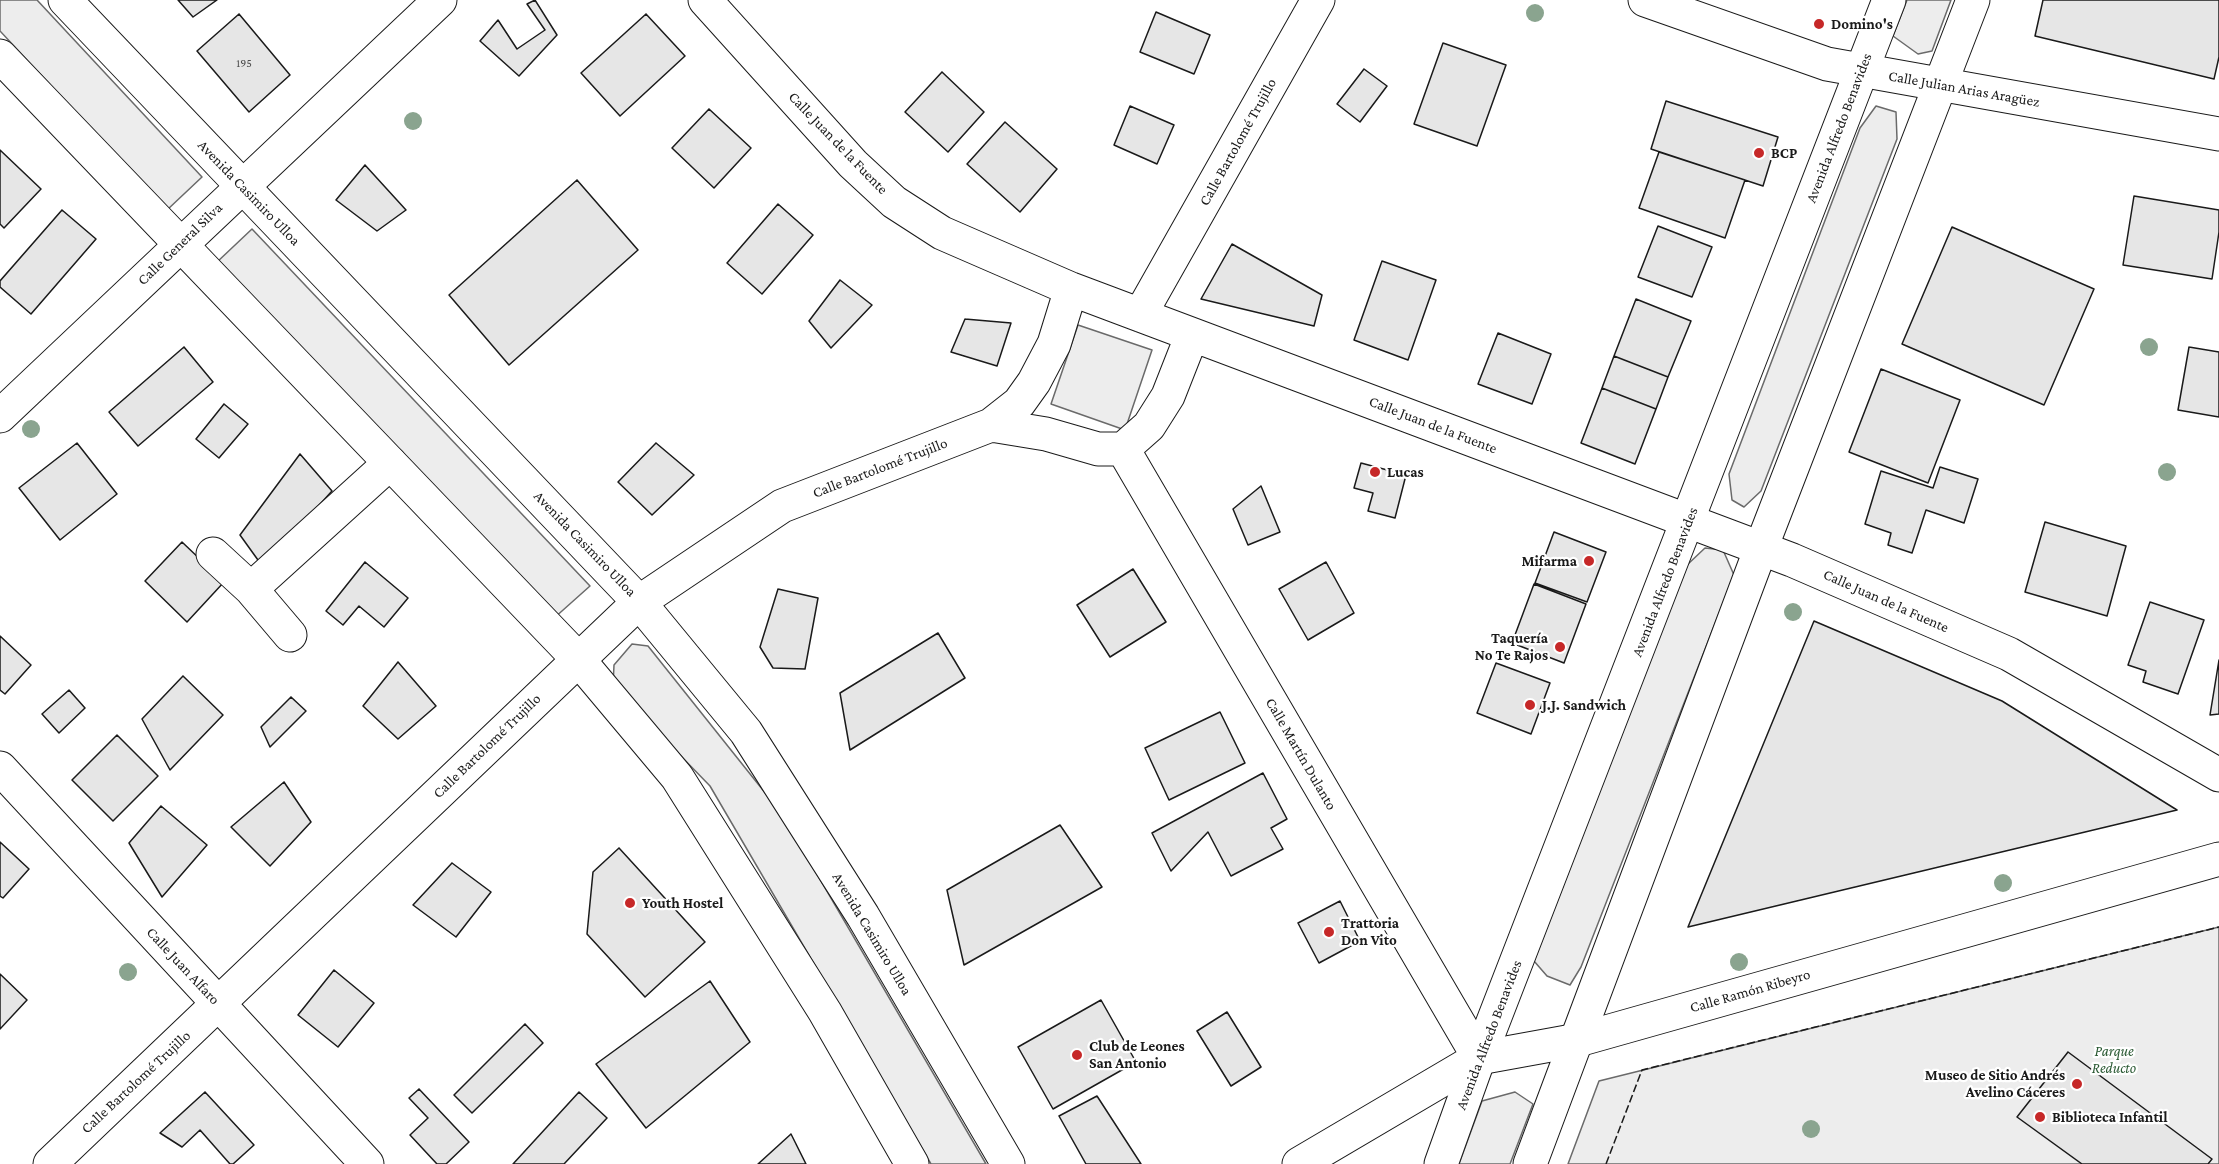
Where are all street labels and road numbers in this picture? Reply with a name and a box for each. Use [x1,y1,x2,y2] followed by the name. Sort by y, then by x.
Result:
[1802,51,1876,205] street label: Avenida Alfredo Benavides
[1887,67,2041,111] street label: Calle Julian Arias Aragüez
[1195,75,1281,209] street label: Calle Bartolomé Trujillo
[784,88,892,198] street label: Calle Juan de la Fuente
[194,136,304,250] street label: Avenida Casimiro Ulloa
[134,199,226,289] street label: Calle General Silva
[1367,392,1499,458] street label: Calle Juan de la Fuente
[810,434,950,502] street label: Calle Bartolomé Trujillo
[530,487,640,601] street label: Avenida Casimiro Ulloa
[1628,505,1702,659] street label: Avenida Alfredo Benavides
[1820,565,1952,637] street label: Calle Juan de la Fuente
[429,690,545,802] street label: Calle Bartolomé Trujillo
[1262,695,1340,813] street label: Calle Martín Dulanto
[828,869,916,999] street label: Avenida Casimiro Ulloa
[142,923,224,1009] street label: Calle Juan Alfaro
[1452,958,1526,1112] street label: Avenida Alfredo Benavides
[1688,965,1812,1017] street label: Calle Ramón Ribeyro
[78,1027,194,1137] street label: Calle Bartolomé Trujillo

